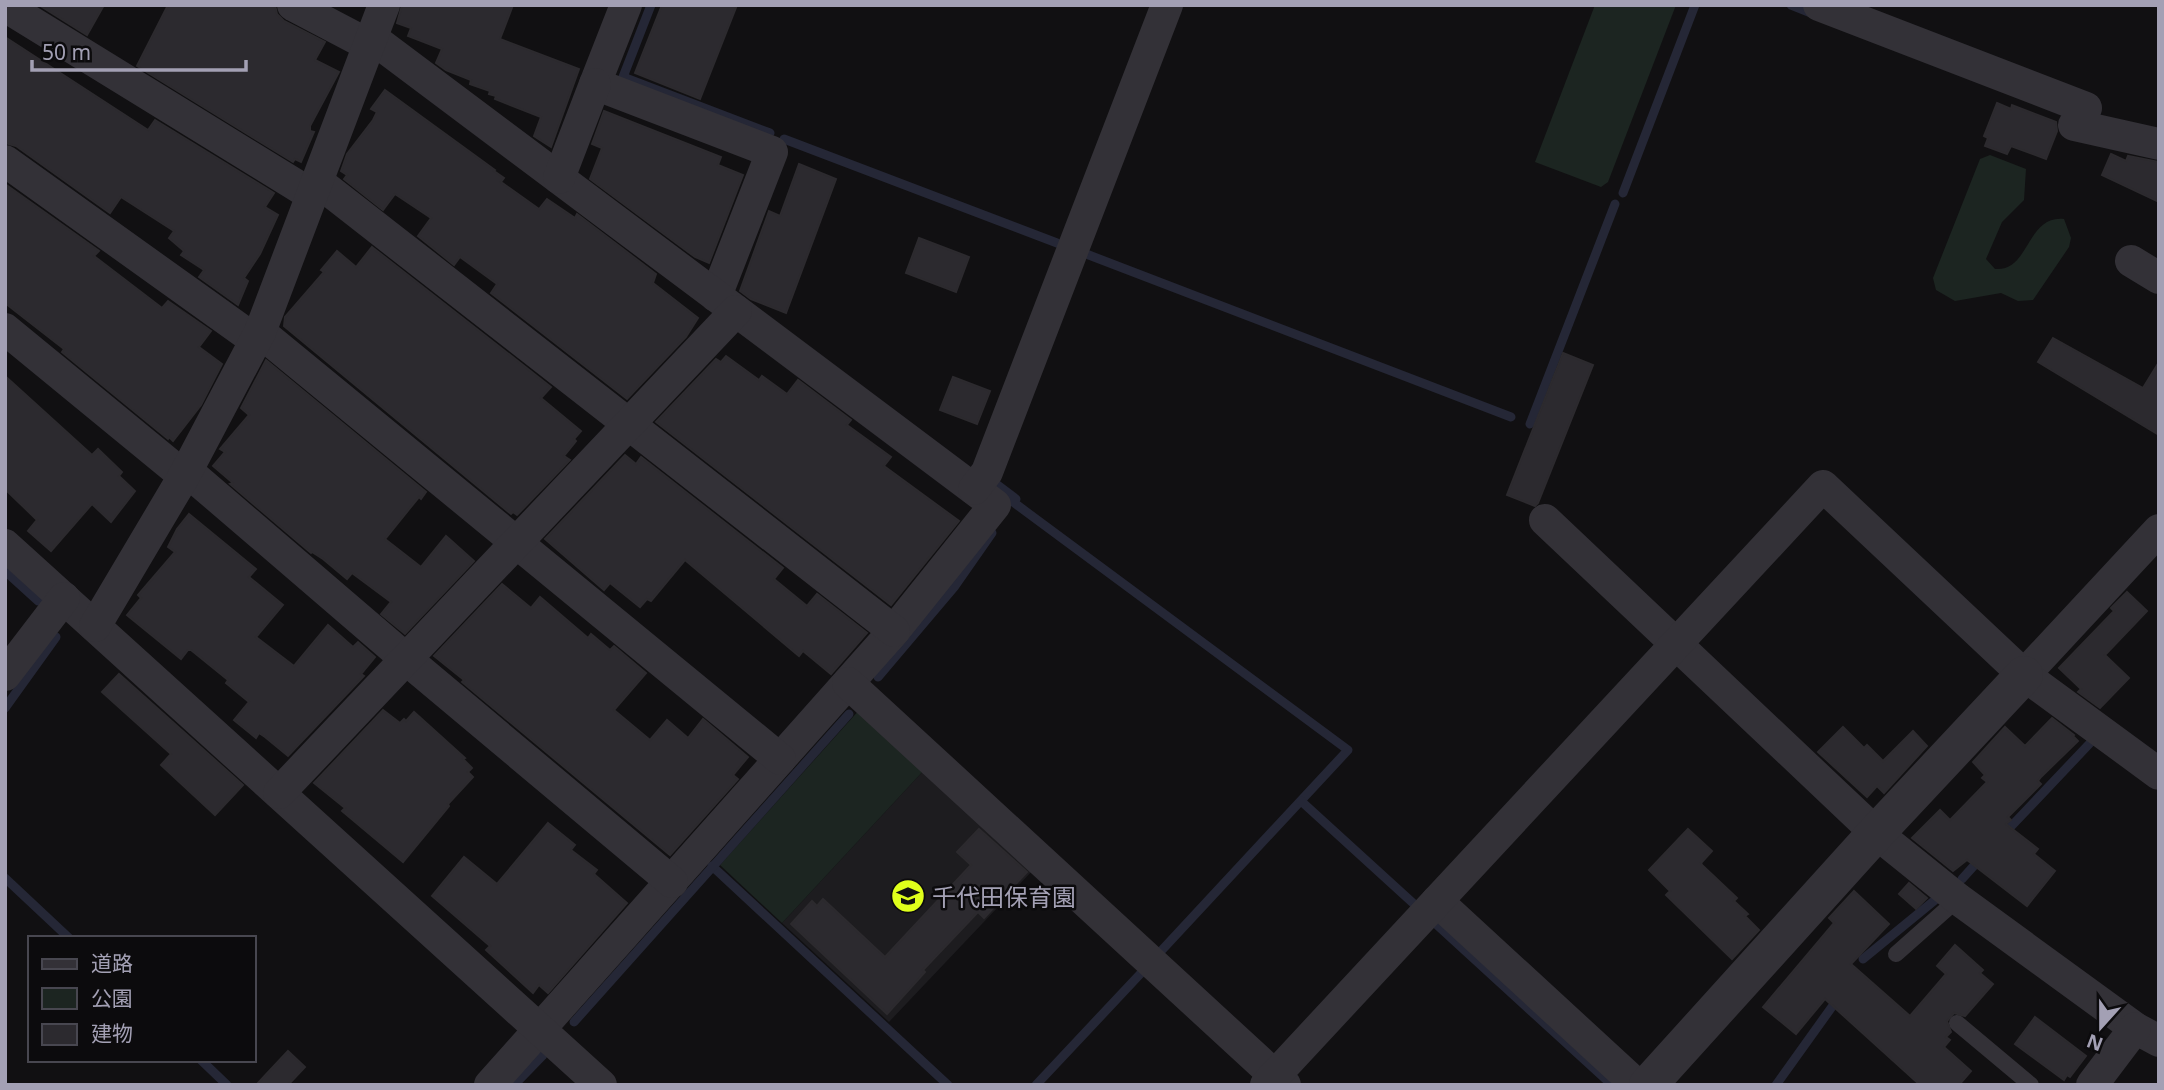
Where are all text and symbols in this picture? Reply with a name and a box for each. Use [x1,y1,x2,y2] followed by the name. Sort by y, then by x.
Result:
[32,28,245,72] scale bar
[42,38,91,66] text: 50 m
[889,877,927,915] school or university icon: 千代田保育園
[932,880,1076,913] place label: 千代田保育園
[28,936,256,1062] legend
[91,949,133,977] text: 道路
[91,984,133,1012] text: 公園
[2066,992,2136,1062] north arrow
[91,1019,133,1047] text: 建物
[2083,1028,2107,1058] text: N

